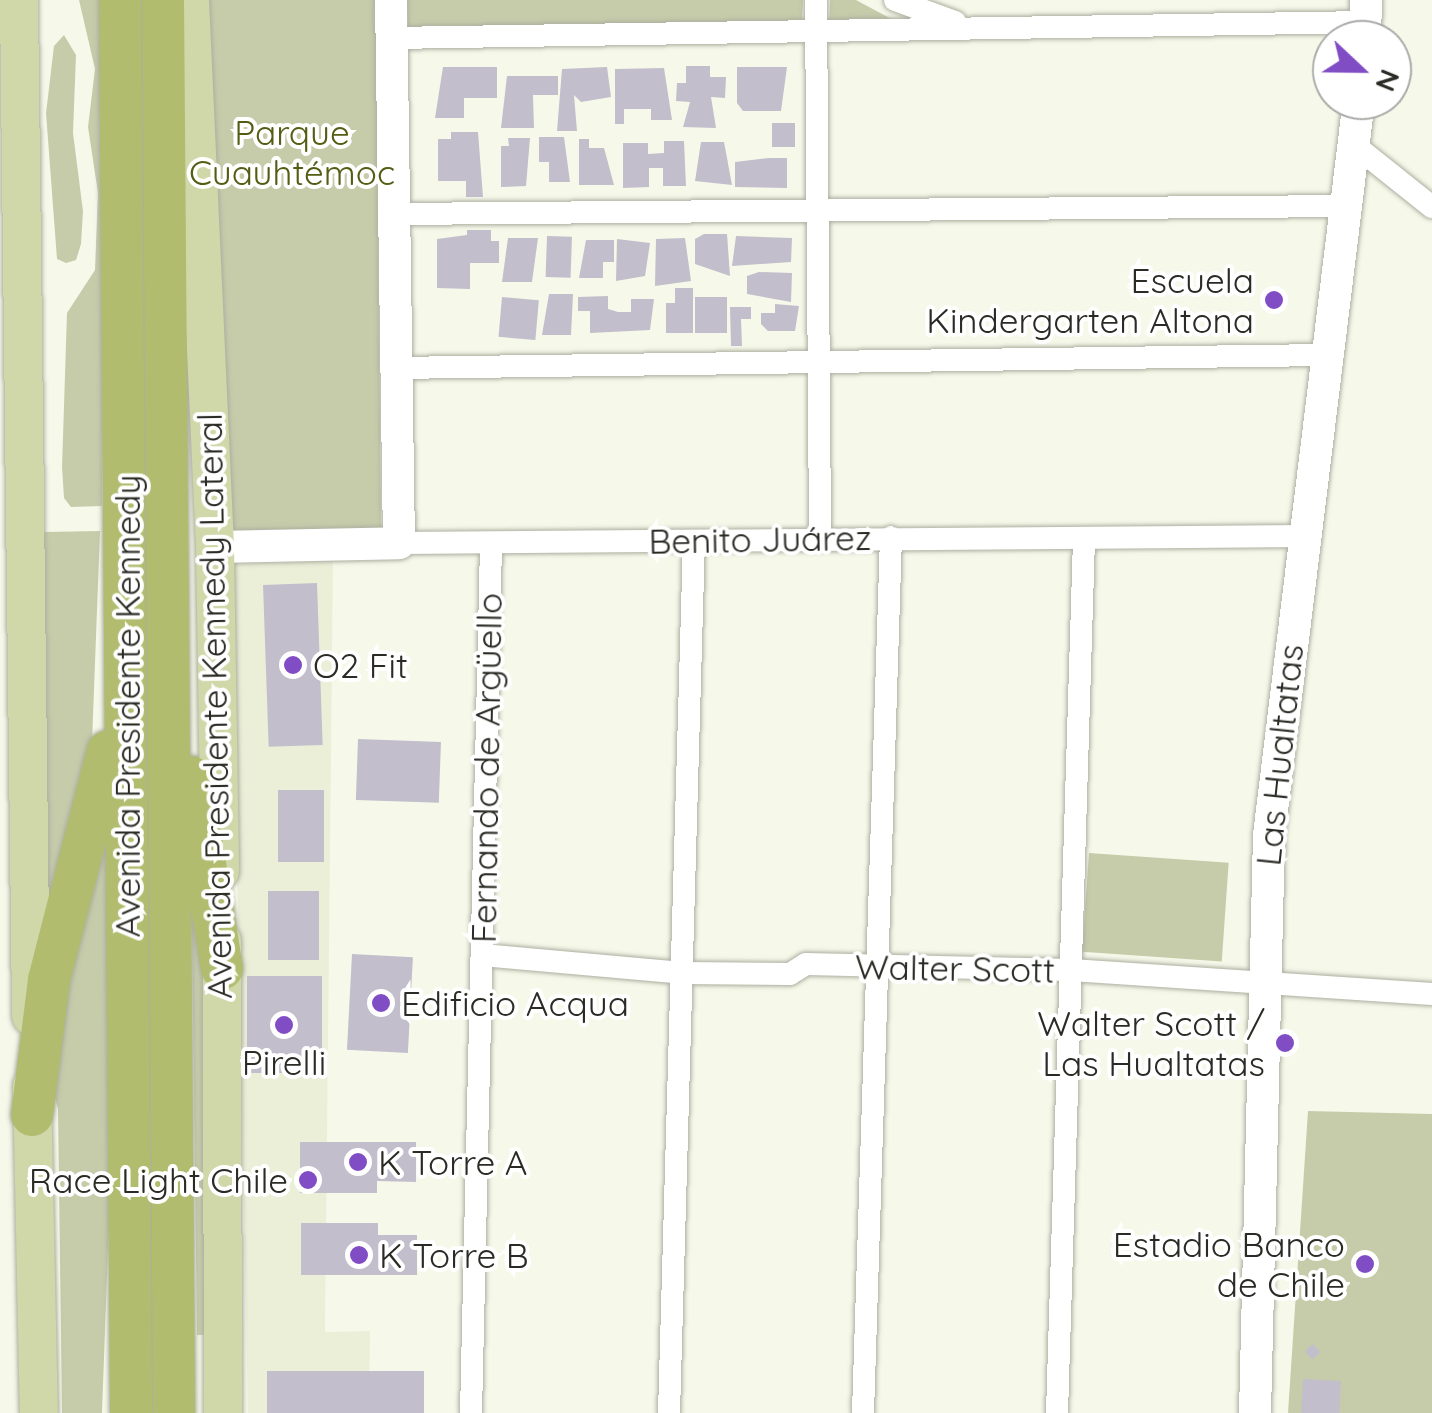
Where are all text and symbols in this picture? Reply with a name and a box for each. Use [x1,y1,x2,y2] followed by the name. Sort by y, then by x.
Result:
[1312,20,1412,120] north arrow
[1368,65,1409,97] text: N
[189,111,395,193] park label: Parque Cuauhtémoc
[926,259,1254,341] place label: Escuela Kindergarten Altona
[1263,289,1285,311] marker: Escuela Kindergarten Altona
[188,413,240,999] street label: Avenida Presidente Kennedy Lateral
[106,475,148,937] street label: Avenida Presidente Kennedy
[648,516,872,562] street label: Benito Juárez
[462,592,510,944] street label: Fernando de Argüello
[1246,642,1312,868] street label: Las Hualtatas
[313,644,408,686] place label: O2 Fit
[282,654,304,676] marker: O2 Fit
[855,945,1055,991] street label: Walter Scott
[401,982,629,1024] place label: Edificio Acqua
[370,992,392,1014] marker: Edificio Acqua
[1037,1002,1265,1084] place label: Walter Scott / Las Hualtatas
[273,1014,295,1036] marker: Pirelli
[1274,1032,1296,1054] marker: Walter Scott / Las Hualtatas
[242,1041,326,1083] place label: Pirelli
[378,1141,527,1183] place label: K Torre A
[347,1151,369,1173] marker: K Torre A
[29,1159,288,1201] place label: Race Light Chile
[297,1169,319,1191] marker: Race Light Chile
[1113,1223,1345,1305] place label: Estadio Banco de Chile
[379,1234,529,1276] place label: K Torre B
[348,1244,370,1266] marker: K Torre B
[1354,1253,1376,1275] marker: Estadio Banco de Chile

